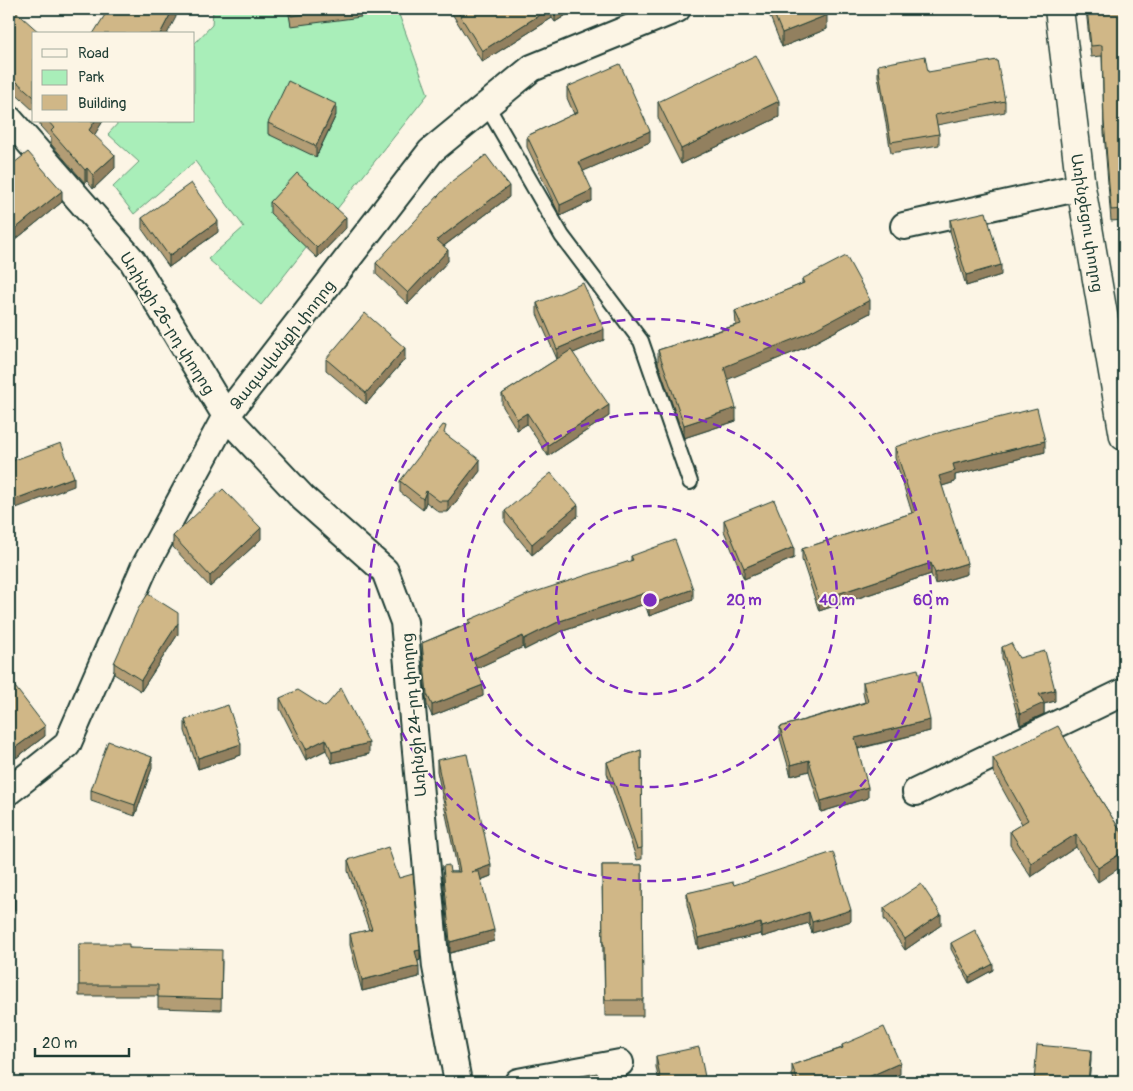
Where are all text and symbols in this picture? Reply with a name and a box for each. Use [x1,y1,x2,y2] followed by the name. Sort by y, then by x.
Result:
[32,32,195,122] legend
[78,44,109,63] text: Road
[78,68,105,87] text: Park
[78,94,126,113] text: Building
[1066,152,1108,294] street label: Առինջեցու փողոց
[115,248,219,399] street label: Առինջի 26-րդ փողոց
[226,276,340,414] street label: Ձագավանքի փողոց
[641,591,659,609] centre of rings
[726,591,762,610] text: 20 m
[819,591,855,610] text: 40 m
[913,591,949,610] text: 60 m
[397,632,431,798] street label: Առինջի 24-րդ փողոց
[35,1026,129,1058] scale bar
[42,1034,77,1053] text: 20 m

